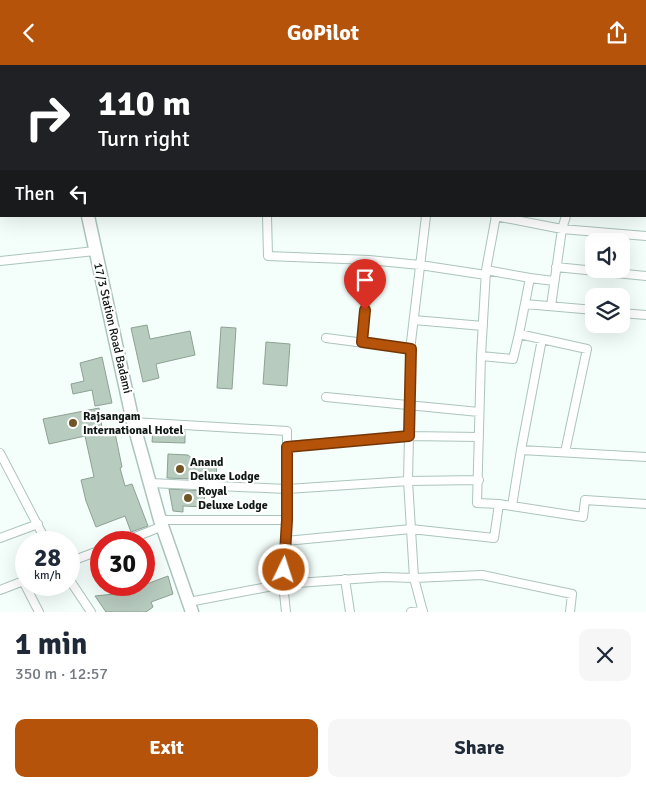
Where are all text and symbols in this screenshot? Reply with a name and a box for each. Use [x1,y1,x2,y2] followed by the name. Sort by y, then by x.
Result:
[15,19,43,47] icon: back
[287,19,359,46] text: GoPilot
[603,19,631,47] icon: share
[98,82,191,125] text: 110 m
[15,85,80,150] icon: right
[98,125,190,152] text: Turn right
[65,180,93,208] icon: left
[15,182,55,206] text: Then
[585,233,630,333] map controls
[585,233,630,278] button: sound
[344,259,386,310] pin
[90,261,135,395] street label: 17/3 Station Road Badami
[351,266,379,294] icon: arrive
[585,288,630,333] button: layers
[83,409,183,438] place label: Rajsangam International Hotel
[67,417,79,429] marker: Rajsangam International Hotel
[190,455,260,484] place label: Anand Deluxe Lodge
[174,463,186,475] marker: Anand Deluxe Lodge
[198,484,268,513] place label: Royal Deluxe Lodge
[182,492,194,504] marker: Royal Deluxe Lodge
[90,531,155,596] speed limit sign: 30
[34,542,61,573] text: 28
[257,543,309,595] position arrow
[34,568,61,583] text: km/h
[15,626,87,663] text: 1 min
[579,629,631,681] button: close
[15,664,108,684] text: 350 m · 12:57
[15,719,318,777] button: Exit
[328,719,631,777] button: Share

